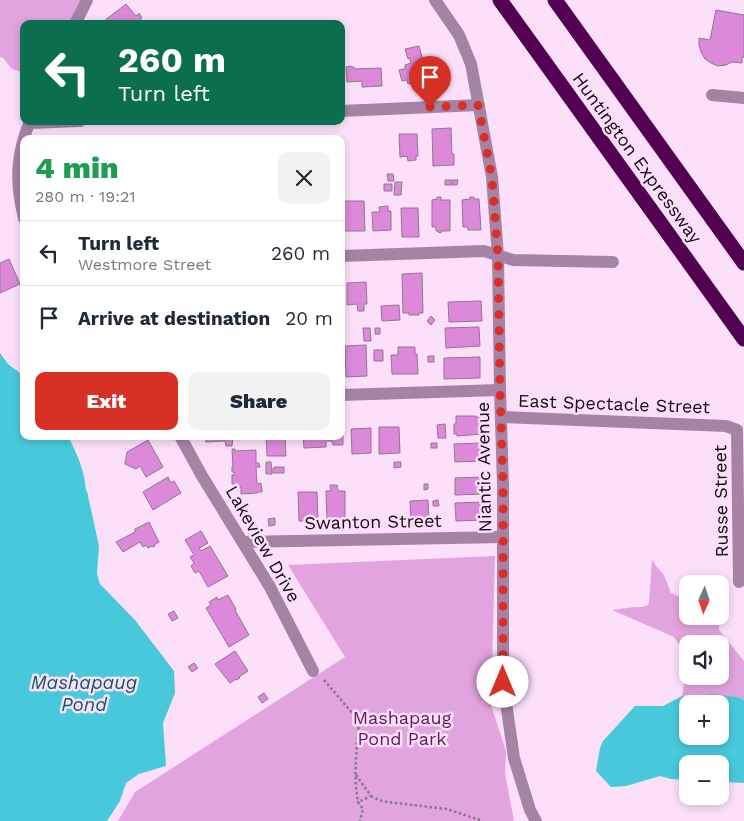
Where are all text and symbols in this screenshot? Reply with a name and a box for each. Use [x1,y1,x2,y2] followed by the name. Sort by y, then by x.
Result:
[118,39,226,81] text: 260 m
[35,40,100,105] icon: left
[409,56,451,107] pin
[416,63,444,91] icon: arrive
[568,68,707,248] street label: Huntington Expressway
[118,81,210,106] text: Turn left
[35,150,119,185] text: 4 min
[278,152,330,204] button: close
[35,187,135,206] text: 280 m · 19:21
[78,232,159,255] text: Turn left
[35,239,63,267] icon: left
[271,242,330,265] text: 260 m
[78,255,211,274] text: Westmore Street
[35,304,63,332] icon: arrive
[78,307,270,330] text: Arrive at destination
[285,307,333,330] text: 20 m
[35,372,178,430] button: Exit
[188,372,330,430] button: Share
[518,390,711,417] street label: East Spectacle Street
[472,401,495,533] street label: Niantic Avenue
[709,444,732,557] street label: Russe Street
[222,482,305,606] street label: Lakeview Drive
[304,510,442,533] street label: Swanton Street
[679,575,729,625] north arrow
[679,575,729,805] map controls
[679,635,729,685] button: sound
[476,655,528,707] position arrow
[31,671,138,716] water label: Mashapaug Pond
[679,695,729,745] button: +
[353,707,452,749] park label: Mashapaug Pond Park
[679,755,729,805] button: −

